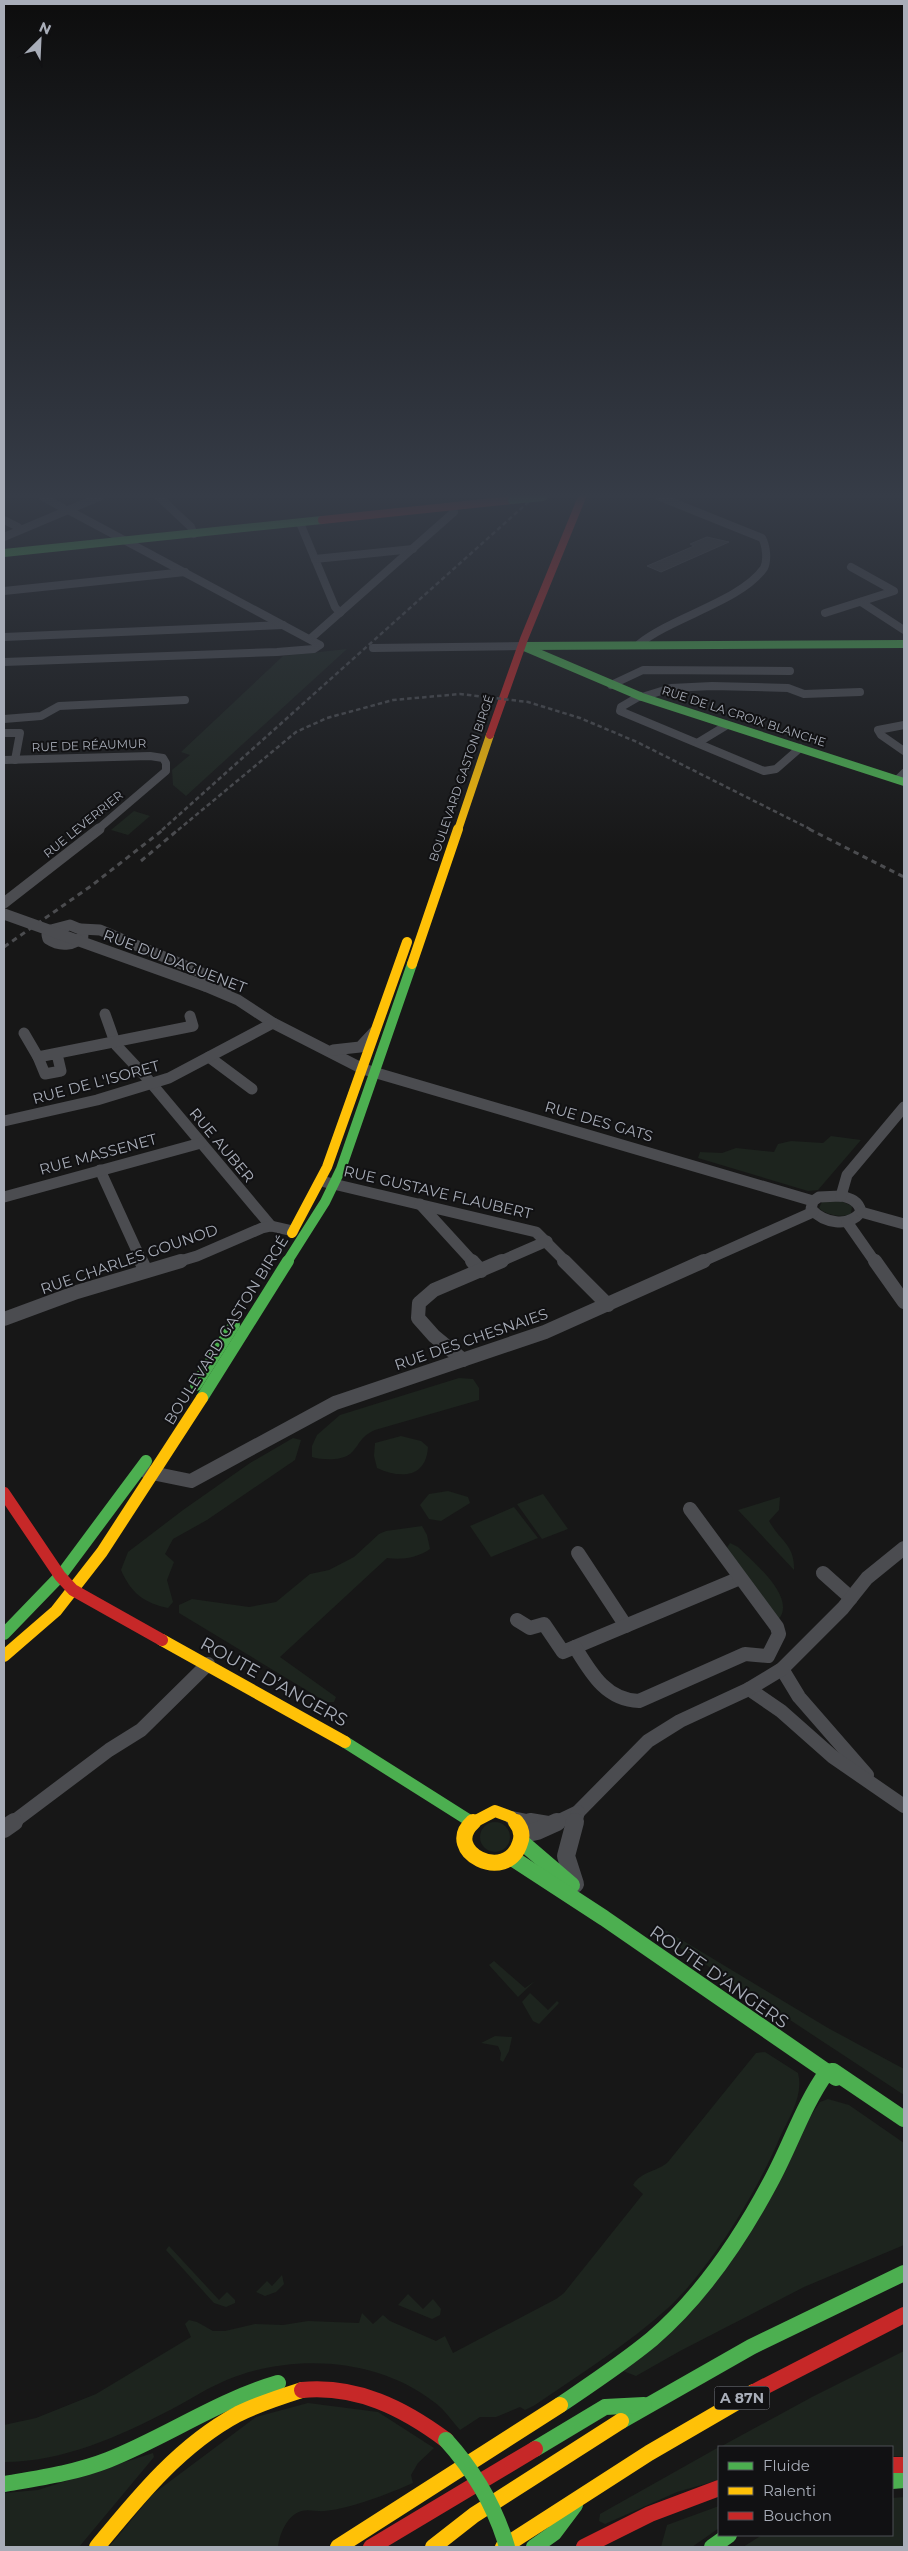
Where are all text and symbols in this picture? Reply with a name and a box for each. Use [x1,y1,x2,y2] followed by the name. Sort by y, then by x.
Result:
[15,15,65,65] north arrow
[36,18,54,39] text: N
[660,682,828,750] street label: RUE DE LA CROIX BLANCHE
[425,693,497,863] street label: BOULEVARD GASTON BIRGÉ
[31,735,147,754] street label: RUE DE RÉAUMUR
[40,787,126,861] street label: RUE LEVERRIER
[101,925,250,997] street label: RUE DU DAGUENET
[30,1056,162,1108] street label: RUE DE L'ISORET
[543,1096,655,1146] street label: RUE DES GATS
[185,1104,259,1186] street label: RUE AUBER
[37,1129,159,1179] street label: RUE MASSENET
[342,1161,535,1223] street label: RUE GUSTAVE FLAUBERT
[38,1220,220,1298] street label: RUE CHARLES GOUNOD
[160,1232,292,1428] street label: BOULEVARD GASTON BIRGÉ
[392,1304,550,1374] street label: RUE DES CHESNAIES
[197,1632,351,1732] street label: ROUTE D’ANGERS
[645,1921,793,2033] street label: ROUTE D’ANGERS
[714,2386,770,2410] road number: A 87N
[718,2446,893,2536] legend
[763,2456,810,2475] text: Fluide
[763,2481,816,2500] text: Ralenti
[763,2506,832,2525] text: Bouchon

